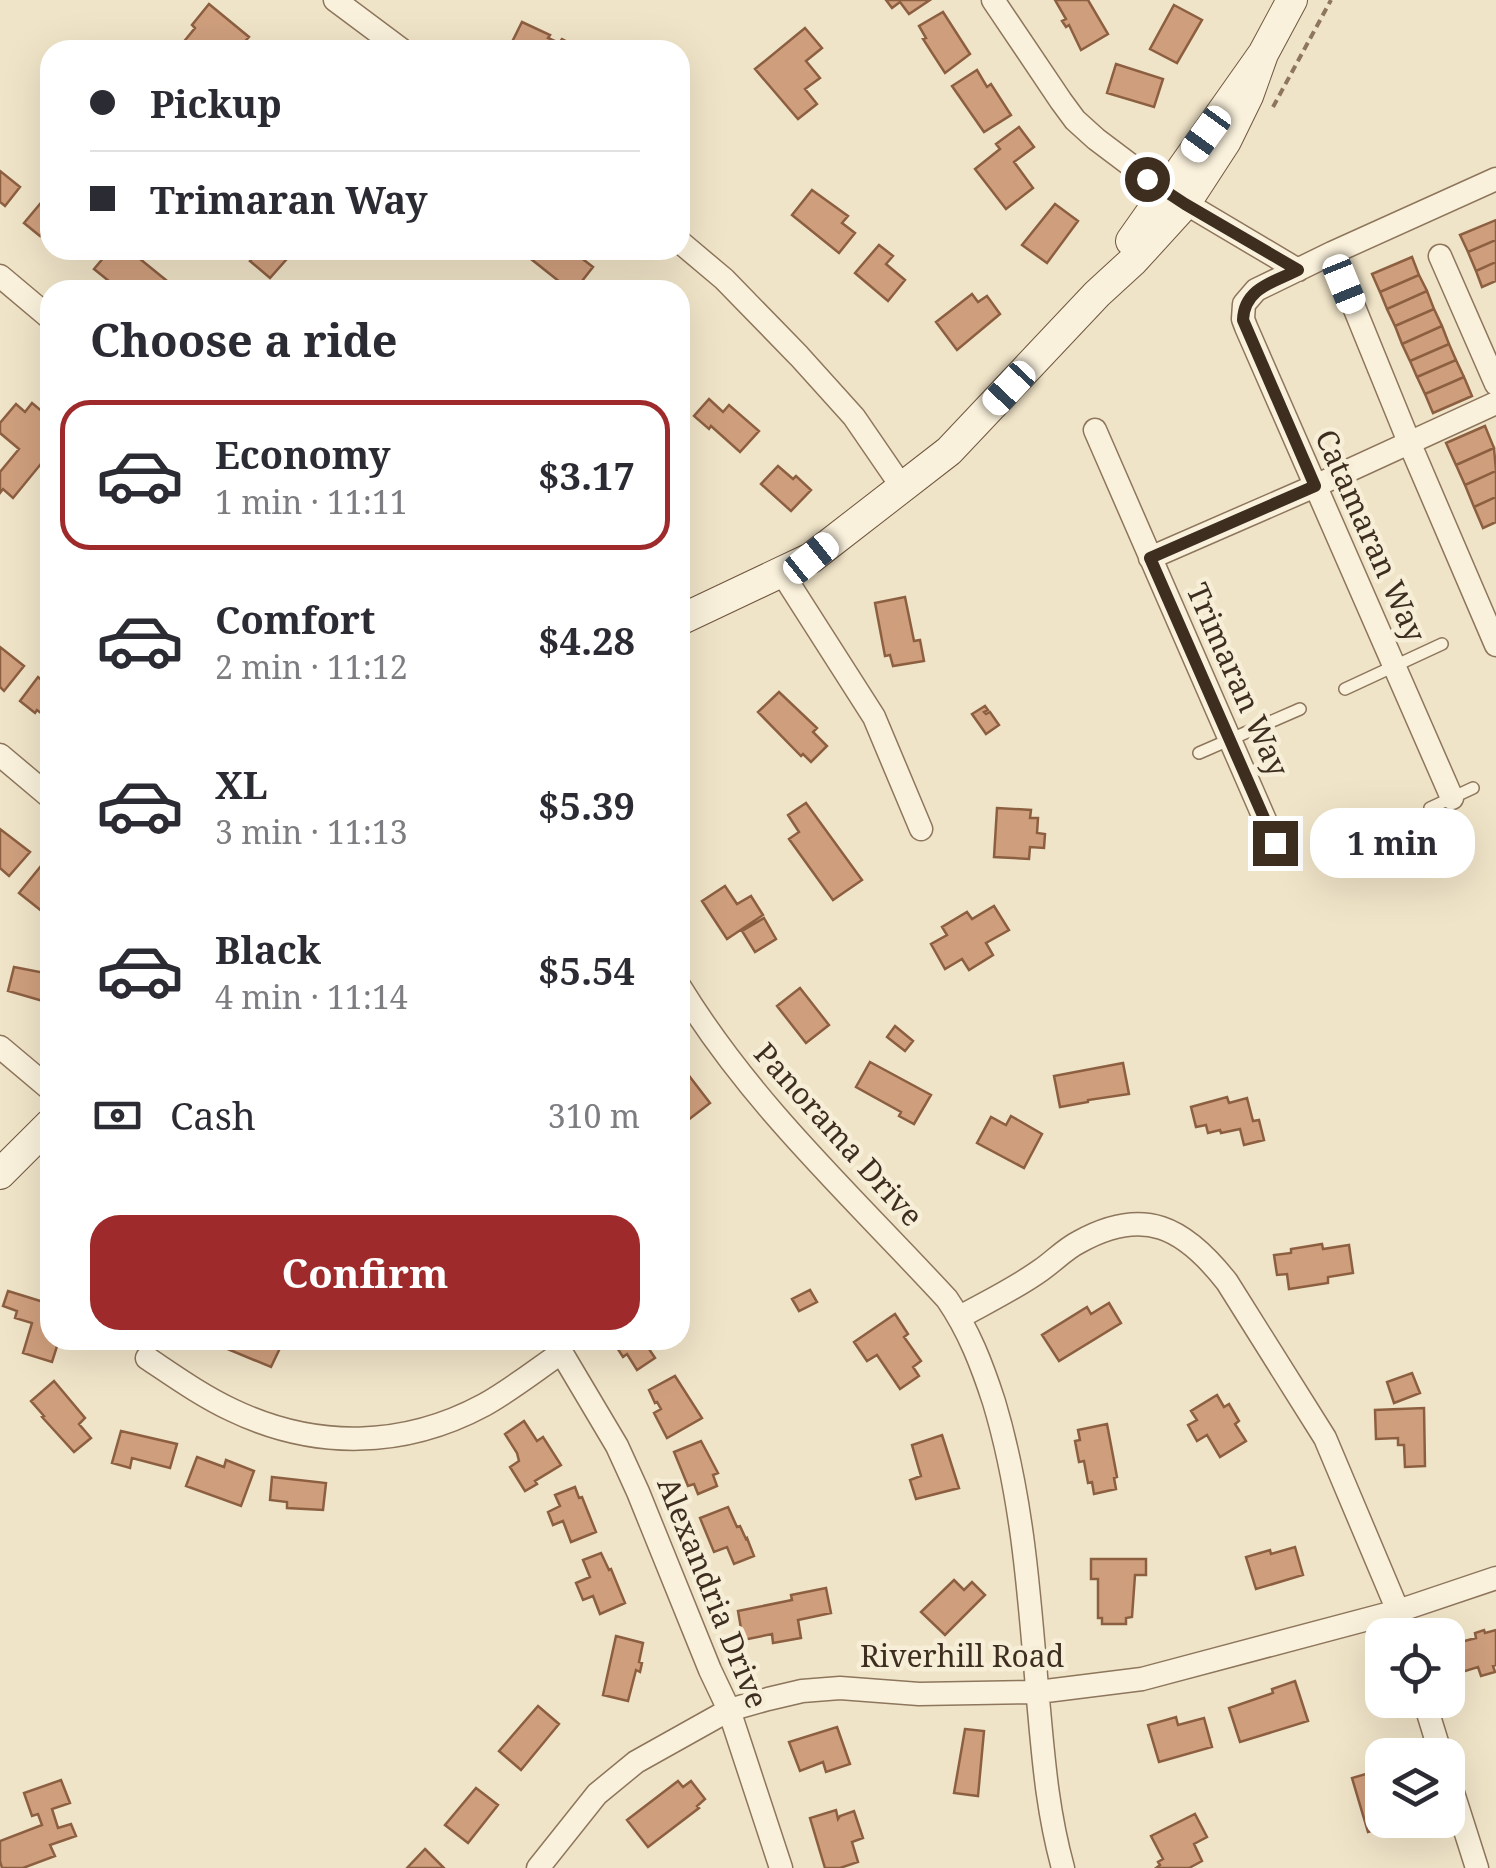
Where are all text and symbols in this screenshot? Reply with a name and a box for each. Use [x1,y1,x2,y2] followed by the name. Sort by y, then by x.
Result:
[150,77,282,129] text: Pickup
[1176,101,1236,167] car
[1125,157,1170,202] route start
[150,173,428,225] text: Trimaran Way
[1319,251,1369,317] car
[90,309,398,370] text: Choose a ride
[978,356,1040,420] car
[1306,423,1437,648] street label: Catamaran Way
[215,428,391,480] text: Economy
[95,430,185,520] icon: car
[538,449,635,501] text: $3.17
[215,480,408,523] text: 1 min · 11:11
[778,527,844,589] car
[1177,576,1299,783] street label: Trimaran Way
[215,593,375,645] text: Comfort
[95,595,185,685] icon: car
[538,614,635,666] text: $4.28
[215,645,408,688] text: 2 min · 11:12
[215,758,268,810] text: XL
[95,760,185,850] icon: car
[538,779,635,831] text: $5.39
[1310,808,1475,878] callout: 1 min
[215,810,408,853] text: 3 min · 11:13
[1253,821,1298,866] route end
[1347,821,1438,864] text: 1 min
[215,923,321,975] text: Black
[95,925,185,1015] icon: car
[538,944,635,996] text: $5.54
[215,975,408,1018] text: 4 min · 11:14
[746,1033,933,1235] street label: Panorama Drive
[90,1088,145,1143] icon: cash
[170,1089,256,1141] text: Cash
[548,1094,640,1137] text: 310 m
[90,1215,640,1330] button: Confirm
[648,1471,778,1714] street label: Alexandria Drive
[1365,1618,1465,1838] map controls
[1365,1618,1465,1718] button: locate
[860,1635,1064,1676] street label: Riverhill Road
[1365,1738,1465,1838] button: layers

